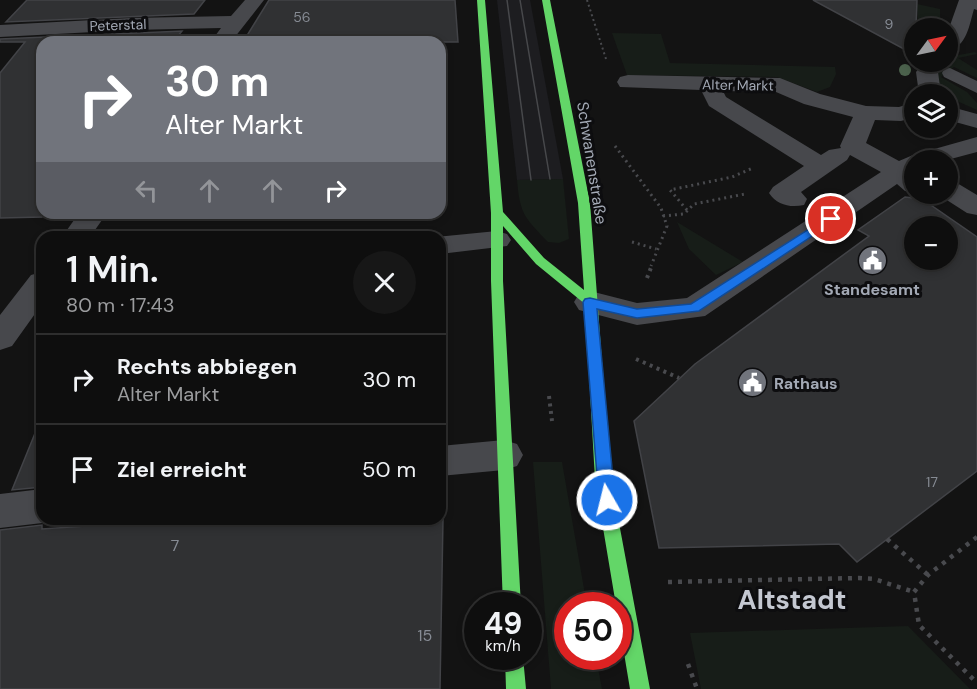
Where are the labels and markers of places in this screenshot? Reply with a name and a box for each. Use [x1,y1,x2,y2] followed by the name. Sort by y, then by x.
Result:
[805,193,856,244] pin
[856,245,888,277] public building icon: Standesamt
[824,279,920,300] place label: Standesamt
[737,367,769,399] public building icon: Rathaus
[774,373,838,394] place label: Rathaus

